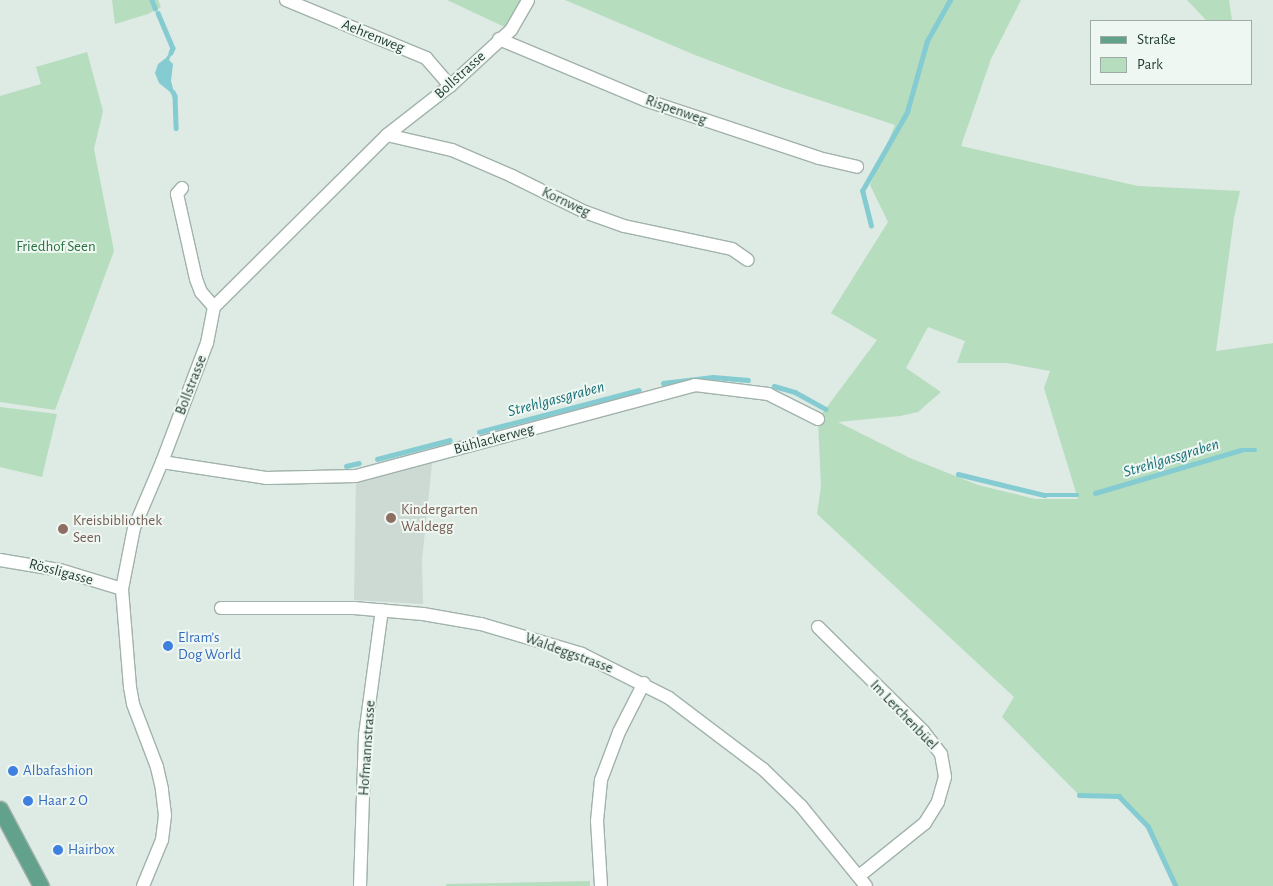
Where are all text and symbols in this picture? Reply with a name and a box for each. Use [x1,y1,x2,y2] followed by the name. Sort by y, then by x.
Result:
[339,15,407,57] street label: Aehrenweg
[1090,20,1253,85] legend
[1137,32,1176,47] text: Straße
[431,47,489,103] street label: Bollstrasse
[1137,57,1163,72] text: Park
[643,91,709,129] street label: Rispenweg
[539,183,593,221] street label: Kornweg
[16,238,96,256] park label: Friedhof Seen
[171,353,211,417] street label: Bollstrasse
[506,377,606,421] water label: Strehlgassgraben
[452,420,536,458] street label: Bühlackerweg
[1121,434,1221,482] water label: Strehlgassgraben
[401,500,478,535] place label: Kindergarten Waldegg
[73,511,162,546] place label: Kreisbibliothek Seen
[385,512,397,524] marker: Kindergarten Waldegg
[57,523,69,535] marker: Kreisbibliothek Seen
[27,555,95,589] street label: Rössligasse
[178,628,241,663] place label: Elram’s Dog World
[523,629,615,677] street label: Waldeggstrasse
[162,640,174,652] marker: Elram’s Dog World
[866,676,942,754] street label: Im Lerchenbüel
[355,700,379,796] street label: Hofmannstrasse
[23,762,93,780] place label: Albafashion
[7,765,19,777] marker: Albafashion
[38,792,88,810] place label: Haar 2 O
[22,795,34,807] marker: Haar 2 O
[68,841,115,859] place label: Hairbox
[52,844,64,856] marker: Hairbox

